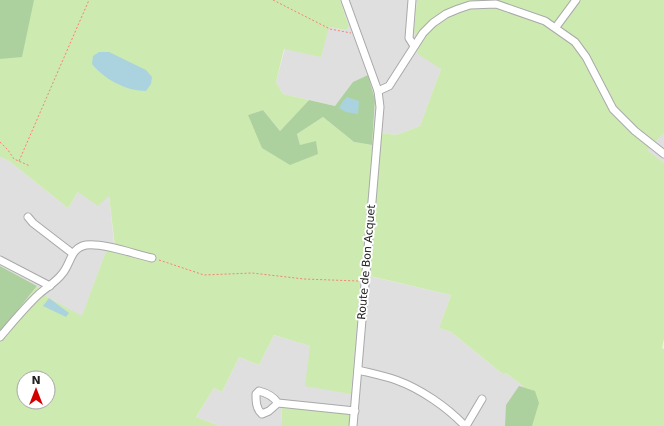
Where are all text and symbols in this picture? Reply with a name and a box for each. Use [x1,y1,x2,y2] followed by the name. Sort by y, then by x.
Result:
[355,203,378,320] street label: Route de Bon Acquet
[16,370,56,410] north arrow
[31,374,41,387] text: N

